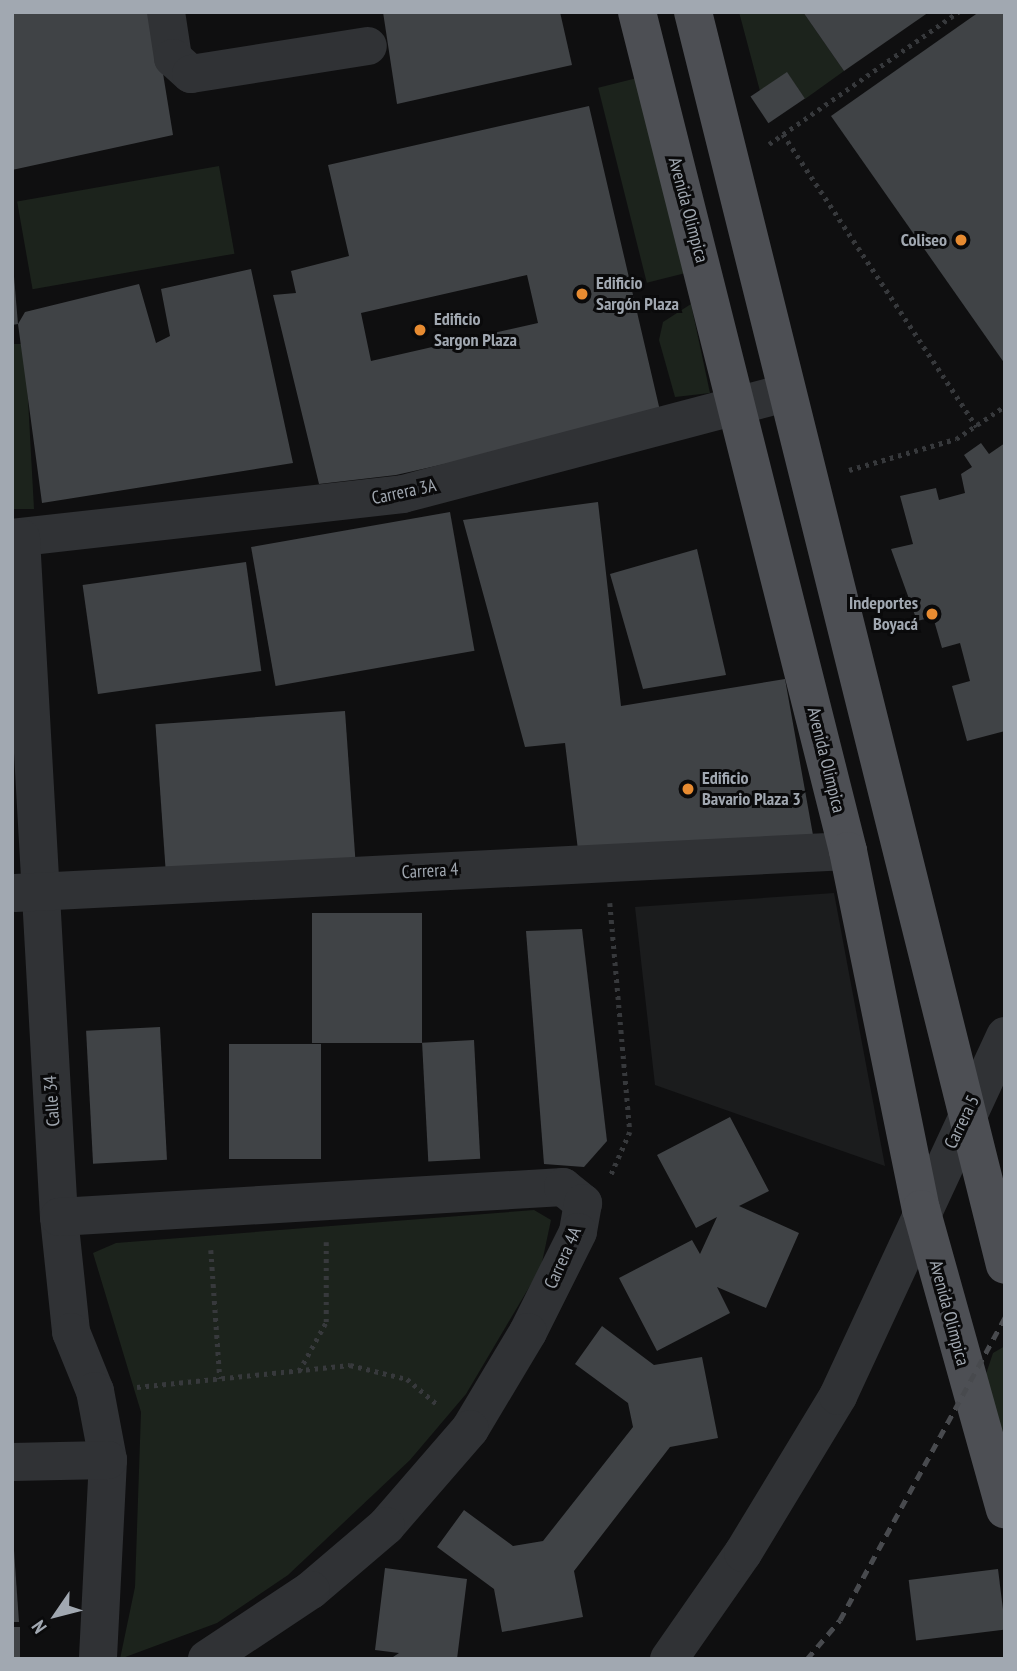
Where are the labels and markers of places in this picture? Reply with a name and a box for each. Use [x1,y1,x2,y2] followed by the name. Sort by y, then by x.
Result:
[901,229,947,251] place label: Coliseo
[953,232,969,248] marker: Coliseo
[596,273,679,316] place label: Edificio Sargón Plaza
[574,286,590,302] marker: Edificio Sargón Plaza
[434,309,517,352] place label: Edificio Sargon Plaza
[412,322,428,338] marker: Edificio Sargon Plaza
[849,593,918,636] place label: Indeportes Boyacá
[924,606,940,622] marker: Indeportes Boyacá
[702,768,801,810] place label: Edificio Bavario Plaza 3
[680,781,696,797] marker: Edificio Bavario Plaza 3

